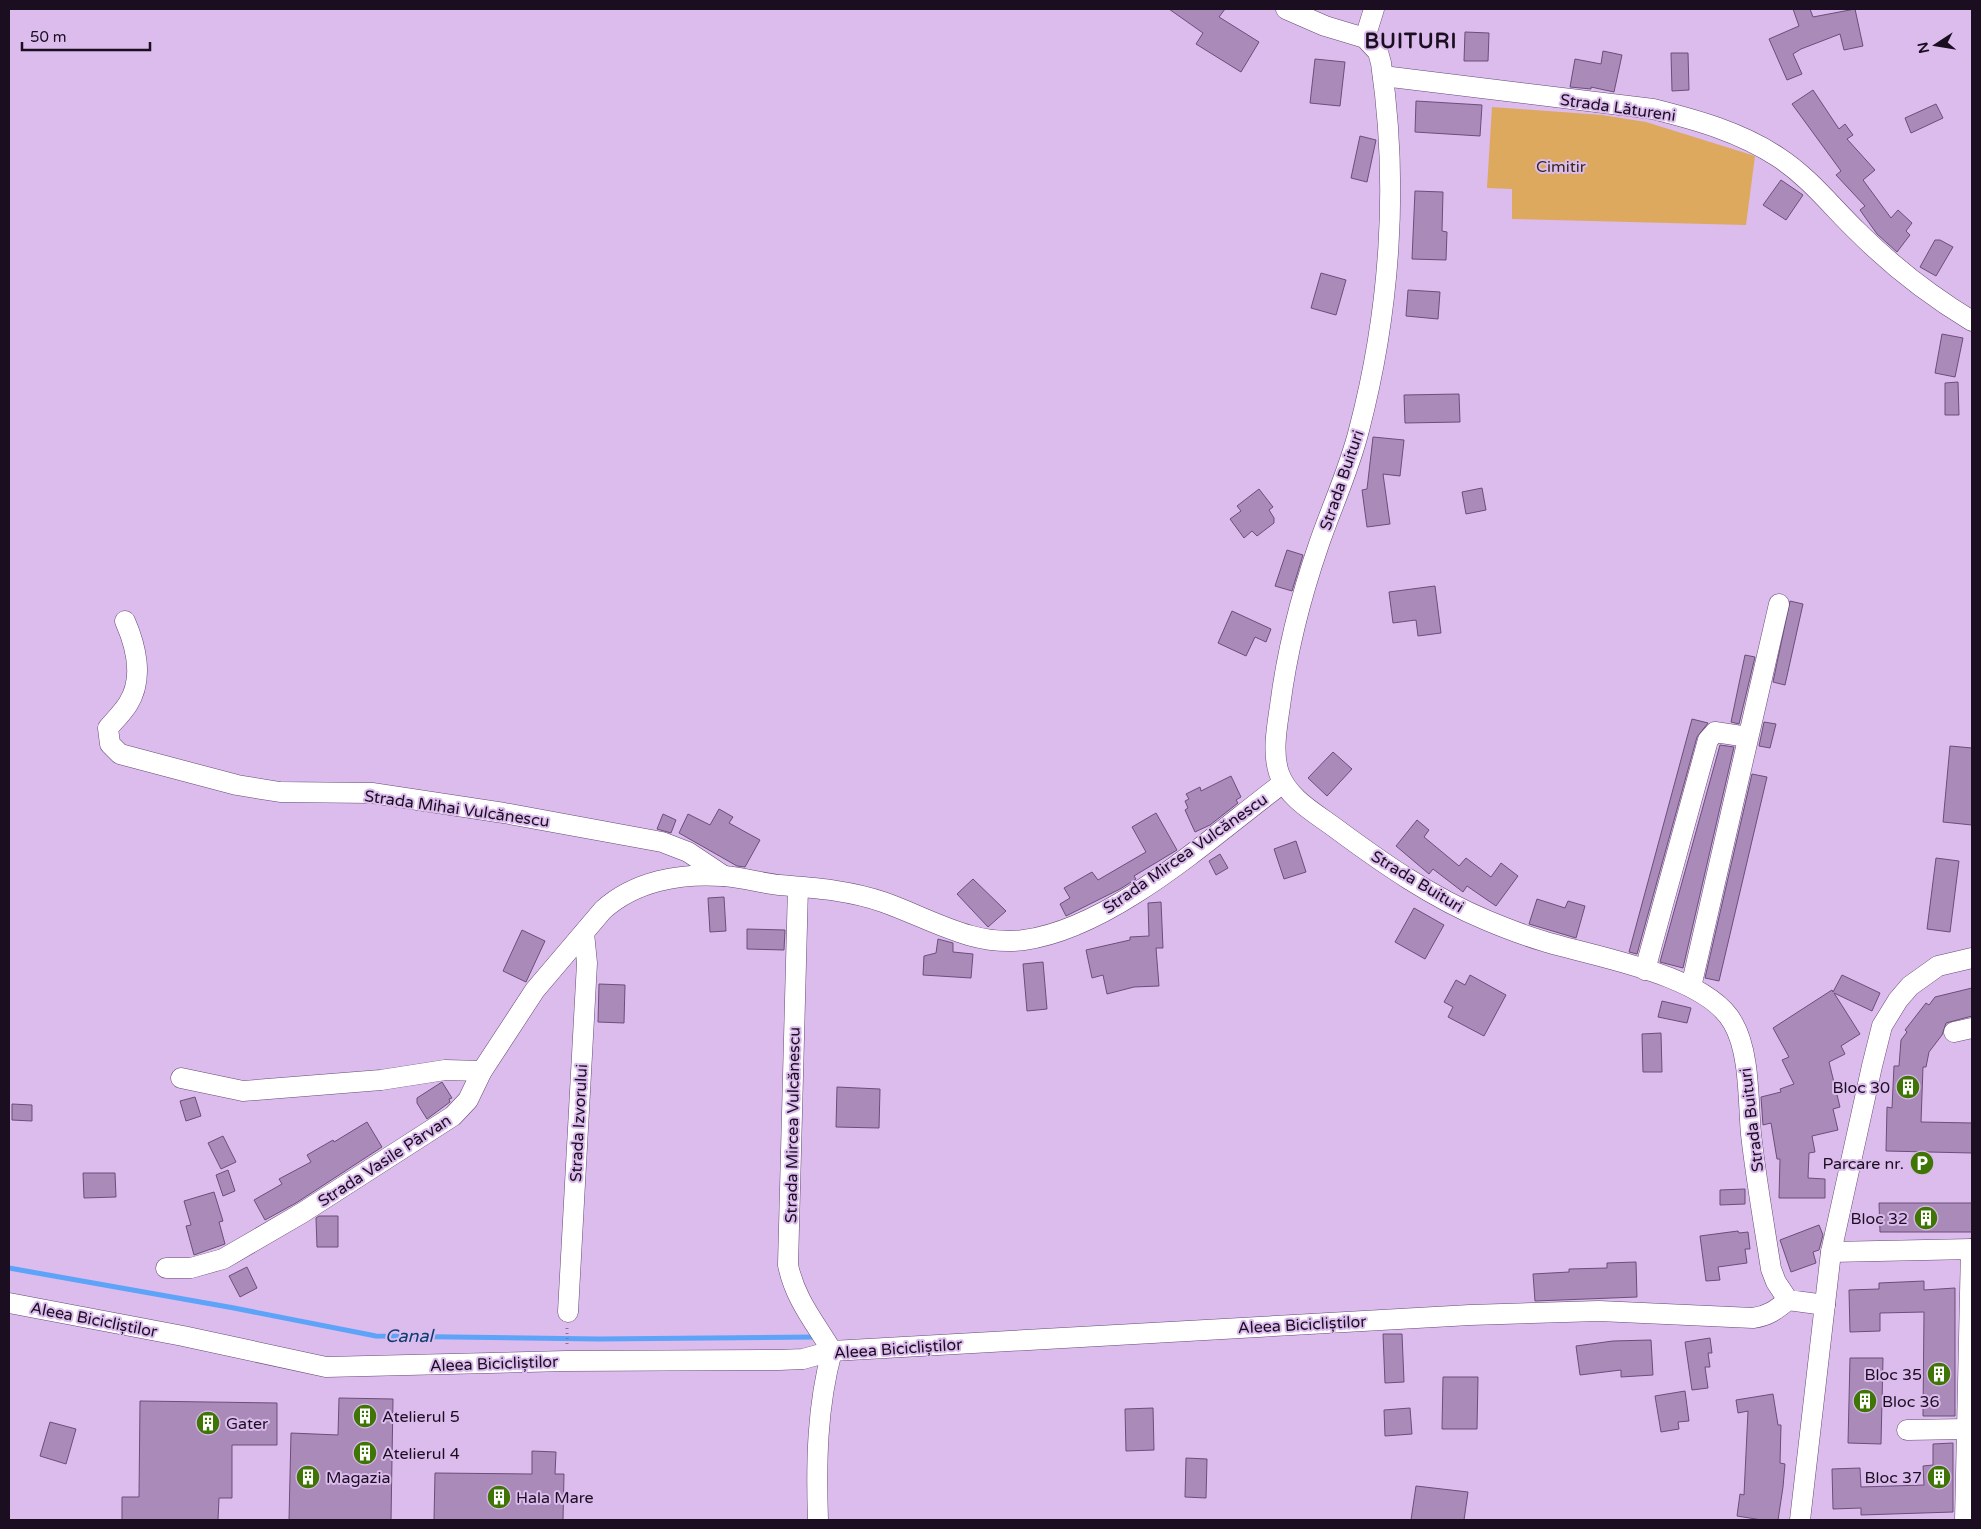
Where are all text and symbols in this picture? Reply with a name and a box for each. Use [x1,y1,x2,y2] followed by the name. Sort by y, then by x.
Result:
[22,20,150,52] scale bar
[1911,20,1961,70] north arrow
[30,28,67,46] text: 50 m
[1364,29,1458,54] district label: BUITURI
[1914,40,1933,55] text: N
[1559,90,1677,126] street label: Strada Lătureni
[1536,157,1587,177] park label: Cimitir
[1315,428,1368,533] street label: Strada Buituri
[363,786,551,832] street label: Strada Mihai Vulcănescu
[1099,789,1272,918] street label: Strada Mircea Vulcănescu
[1367,846,1467,917] street label: Strada Buituri
[781,1027,805,1223] street label: Strada Mircea Vulcănescu
[566,1064,592,1183] street label: Strada Izvorului
[1736,1067,1768,1173] street label: Strada Buituri
[1895,1074,1921,1100] building icon: Bloc 30
[1833,1078,1890,1098] place label: Bloc 30
[314,1110,455,1211] street label: Strada Vasile Pârvan
[1909,1150,1935,1176] parking icon: Parcare nr.
[1823,1154,1904,1174] place label: Parcare nr.
[1913,1205,1939,1231] building icon: Bloc 32
[1851,1209,1908,1229] place label: Bloc 32
[29,1298,160,1342] street label: Aleea Bicicliștilor
[1237,1312,1368,1338] street label: Aleea Bicicliștilor
[385,1325,436,1347] water label: Canal
[833,1334,964,1363] street label: Aleea Bicicliștilor
[429,1352,560,1376] street label: Aleea Bicicliștilor
[1926,1361,1952,1387] building icon: Bloc 35
[1865,1365,1922,1385] place label: Bloc 35
[1852,1388,1878,1414] building icon: Bloc 36
[1882,1392,1939,1412] place label: Bloc 36
[352,1403,378,1429] building icon: Atelierul 5
[382,1407,460,1427] place label: Atelierul 5
[195,1410,221,1436] building icon: Gater
[226,1414,269,1434] place label: Gater
[352,1440,378,1466] building icon: Atelierul 4
[382,1444,460,1464] place label: Atelierul 4
[295,1464,321,1490] building icon: Magazia
[1926,1464,1952,1490] building icon: Bloc 37
[326,1468,390,1488] place label: Magazia
[1865,1468,1922,1488] place label: Bloc 37
[486,1484,512,1510] building icon: Hala Mare
[516,1488,594,1508] place label: Hala Mare

